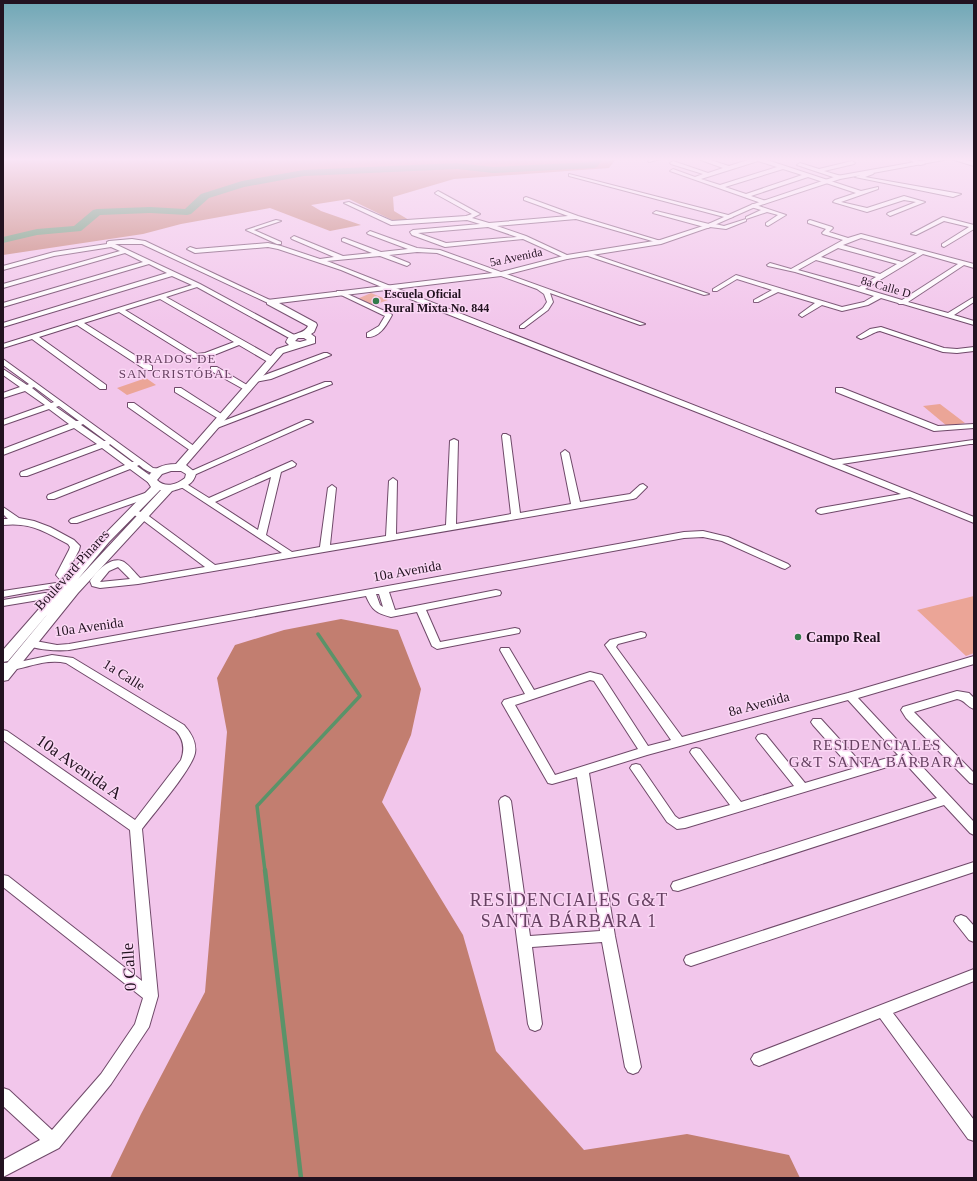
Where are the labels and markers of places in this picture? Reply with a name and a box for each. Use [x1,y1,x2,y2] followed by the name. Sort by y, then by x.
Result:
[384,287,489,315] place label: Escuela Oficial Rural Mixta No. 844
[371,296,381,306] marker: Escuela Oficial Rural Mixta No. 844
[806,630,880,645] place label: Campo Real
[793,632,803,642] marker: Campo Real

